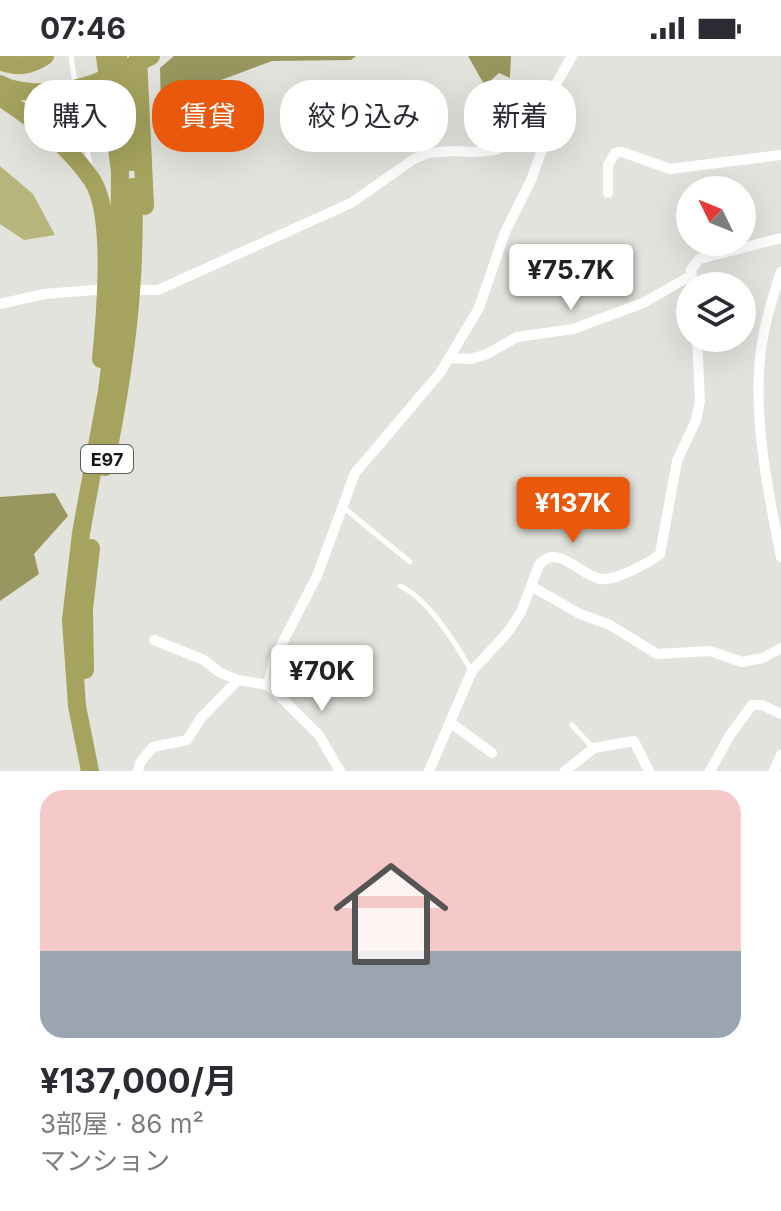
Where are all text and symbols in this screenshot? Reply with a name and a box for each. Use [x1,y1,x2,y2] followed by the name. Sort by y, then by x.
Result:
[40,10,126,46] text: 07:46
[24,80,136,152] chip: 購入
[152,80,264,152] chip: 賃貸
[280,80,448,152] chip: 絞り込み
[464,80,576,152] chip: 新着
[676,176,756,256] north arrow
[676,176,756,352] map controls
[506,244,636,312] pin: ¥75.7K
[527,254,615,285] text: ¥75.7K
[676,272,756,352] button: layers
[81,445,133,473] road number: E97
[517,477,629,545] pin: ¥137K
[535,487,611,518] text: ¥137K
[275,645,369,713] pin: ¥70K
[289,655,355,686] text: ¥70K
[319,842,463,986] icon: home
[40,1060,238,1101] text: ¥137,000/月
[40,1108,204,1139] text: 3部屋 · 86 m²
[40,1145,170,1176] text: マンション

